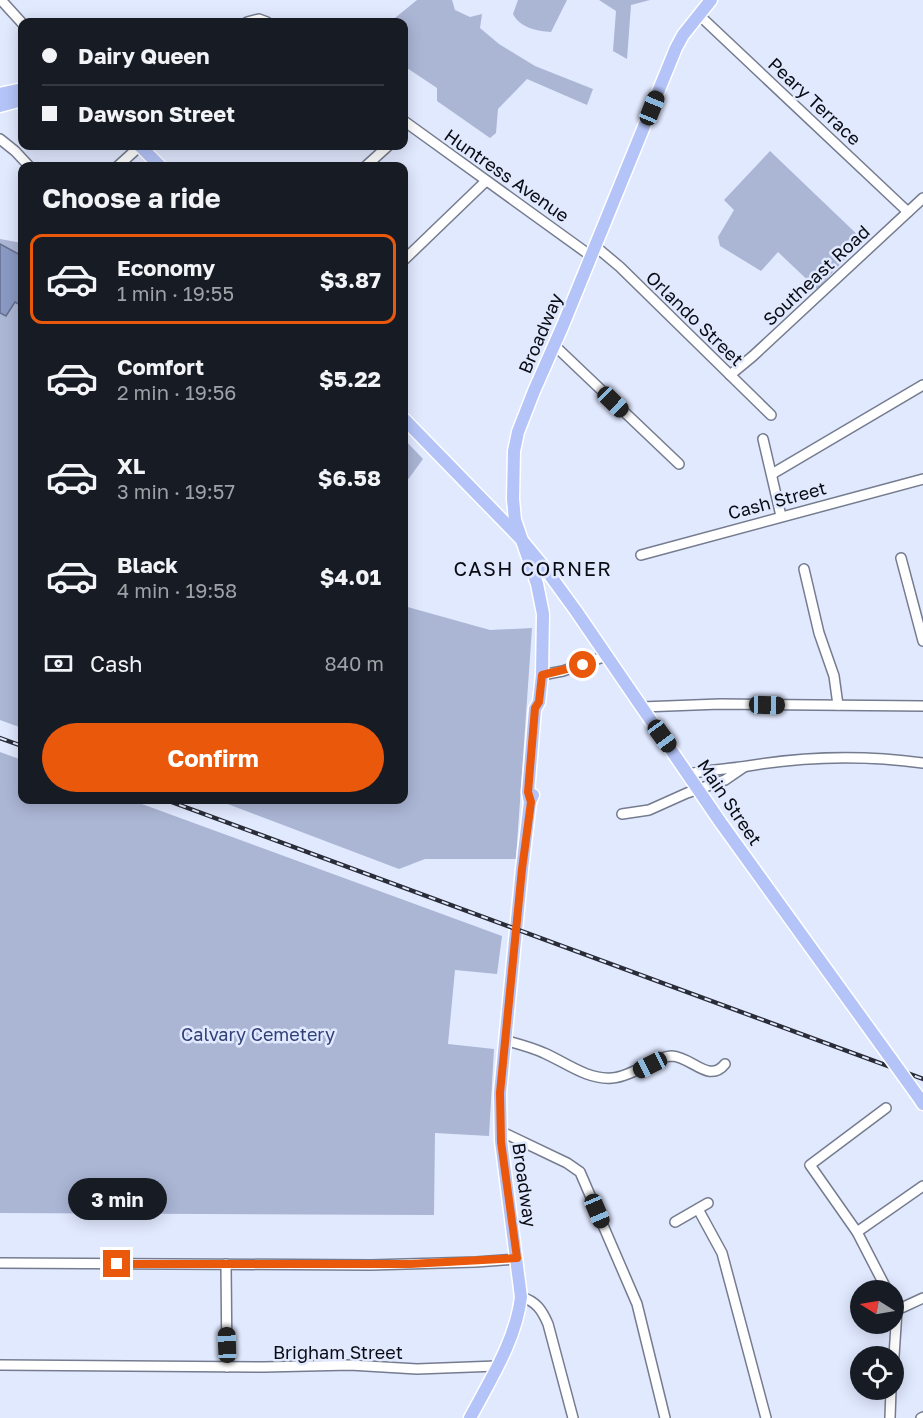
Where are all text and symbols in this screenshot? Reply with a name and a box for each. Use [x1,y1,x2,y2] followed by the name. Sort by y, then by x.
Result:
[78,42,210,69] text: Dairy Queen
[764,53,866,149] street label: Peary Terrace
[637,88,667,128] car
[78,100,235,127] text: Dawson Street
[440,124,574,226] street label: Huntress Avenue
[42,182,221,214] text: Choose a ride
[758,220,874,330] street label: Southeast Road
[45,252,99,306] icon: car
[117,254,215,281] text: Economy
[320,266,381,293] text: $3.87
[642,266,748,370] street label: Orlando Street
[117,281,234,305] text: 1 min · 19:55
[513,290,567,376] street label: Broadway
[45,351,99,405] icon: car
[117,353,204,380] text: Comfort
[319,365,381,392] text: $5.22
[117,380,236,404] text: 2 min · 19:56
[594,383,632,421] car
[45,450,99,504] icon: car
[117,452,145,479] text: XL
[318,464,381,491] text: $6.58
[725,476,829,524] street label: Cash Street
[117,479,235,503] text: 3 min · 19:57
[45,549,99,603] icon: car
[117,551,178,578] text: Black
[454,556,612,580] district label: CASH CORNER
[320,563,381,590] text: $4.01
[117,578,237,602] text: 4 min · 19:58
[42,647,75,680] icon: cash
[90,650,143,677] text: Cash
[325,651,384,675] text: 840 m
[569,651,596,678] route start
[749,696,785,714] car
[644,716,680,756] car
[42,723,384,792] button: Confirm
[693,755,767,849] street label: Main Street
[181,1023,335,1045] park label: Calvary Cemetery
[630,1049,670,1081] car
[508,1141,542,1229] street label: Broadway
[68,1177,166,1219] callout: 3 min
[91,1187,144,1211] text: 3 min
[582,1191,612,1231] car
[103,1250,130,1277] route end
[850,1280,904,1334] north arrow
[850,1280,904,1400] map controls
[217,1327,237,1363] car
[273,1341,403,1363] street label: Brigham Street
[850,1346,904,1400] button: locate

